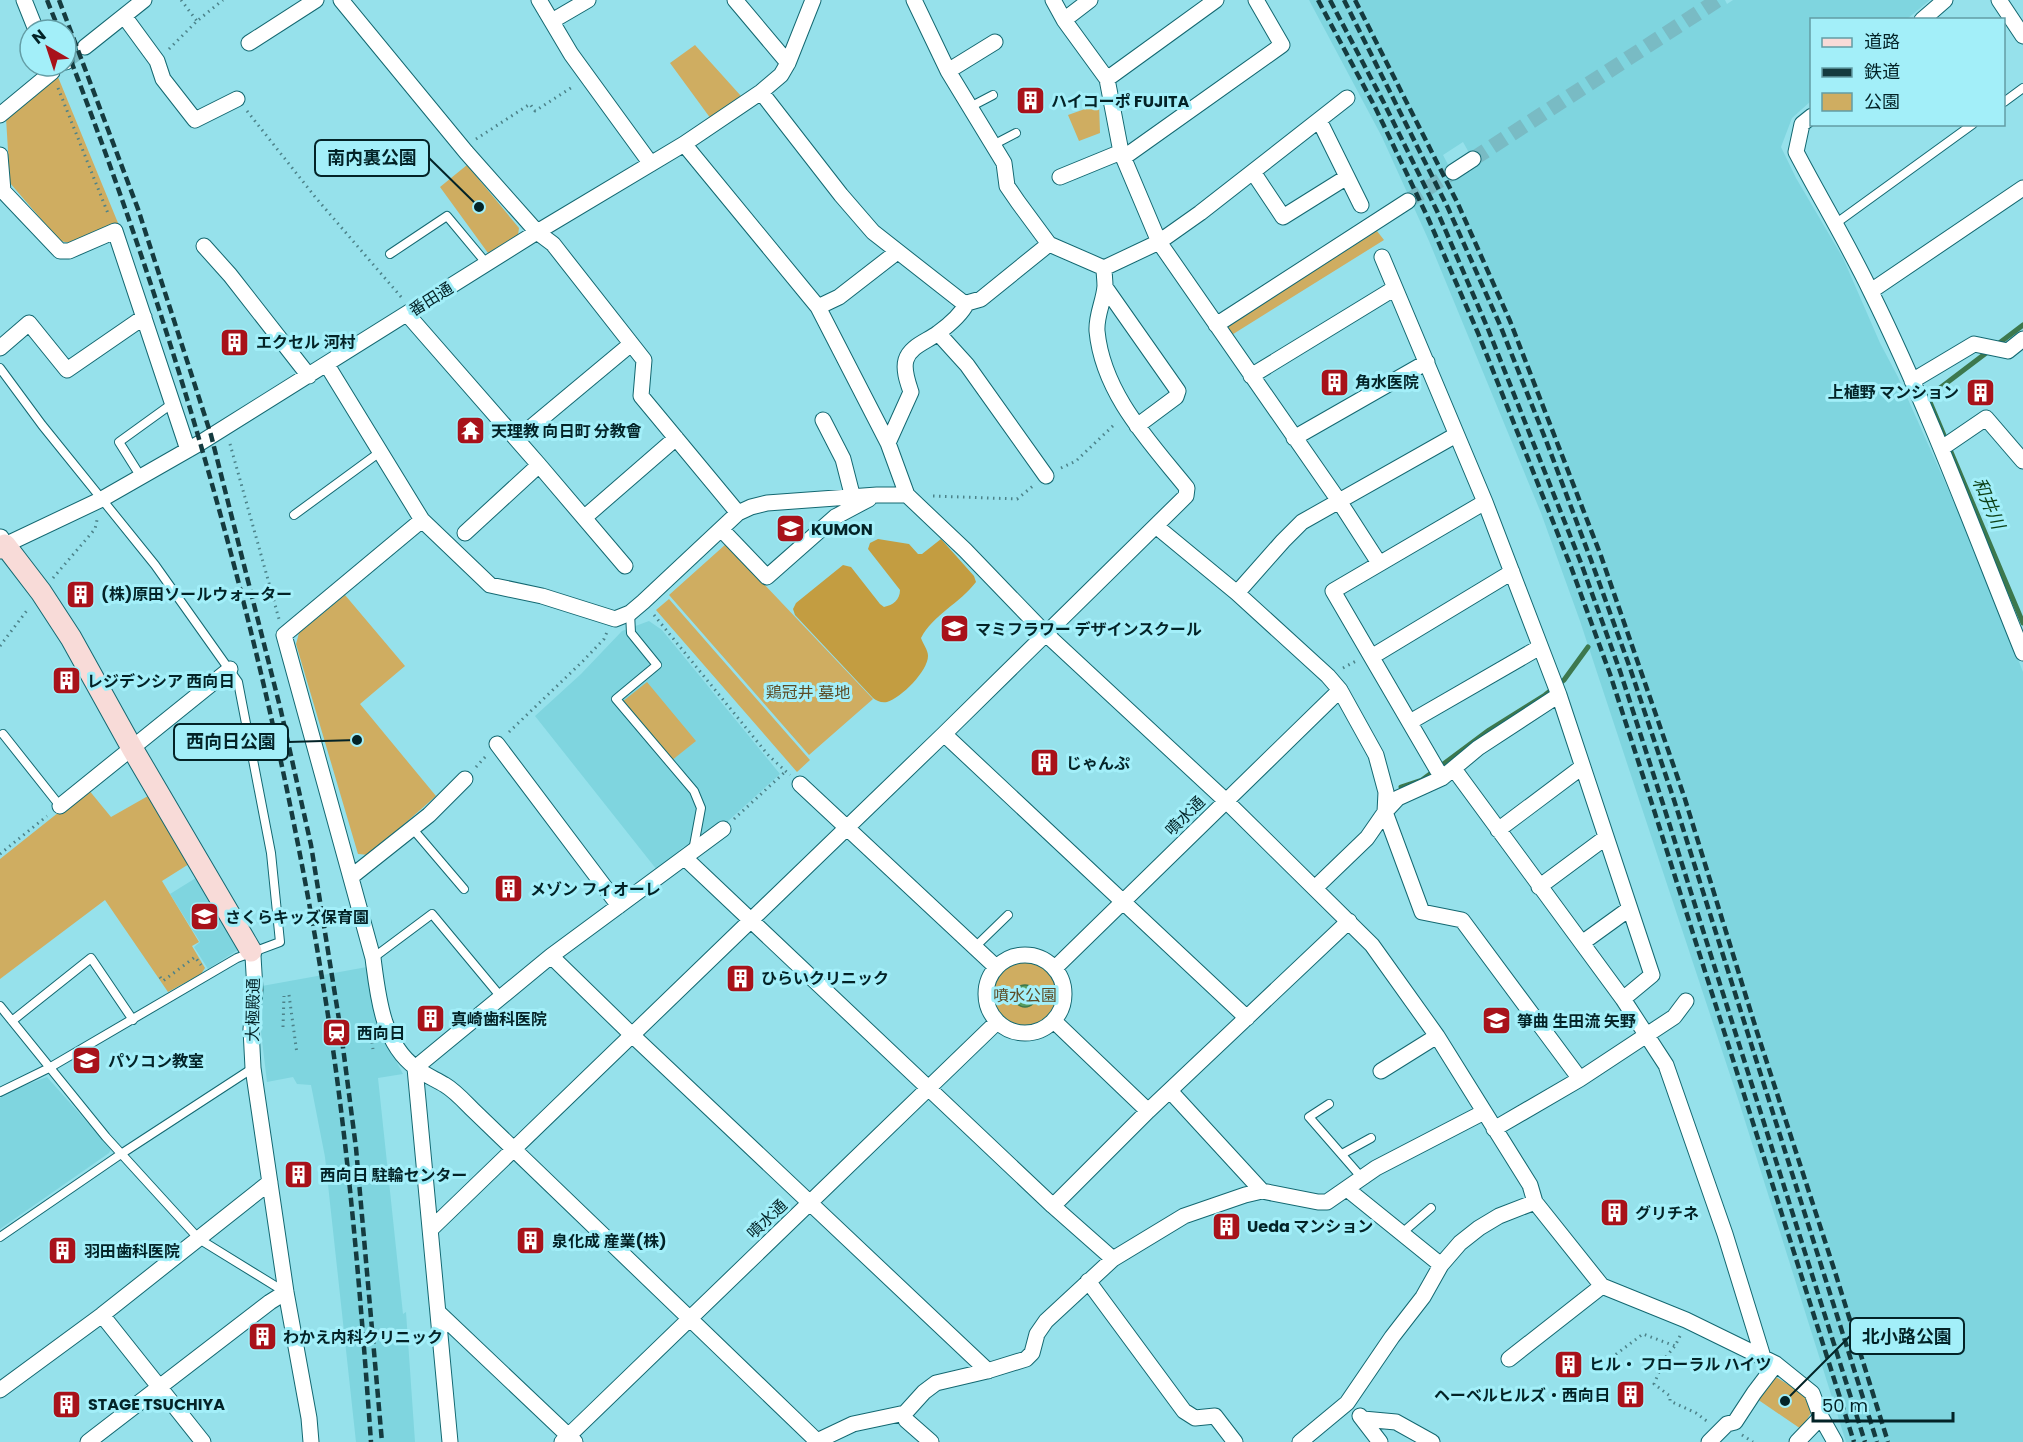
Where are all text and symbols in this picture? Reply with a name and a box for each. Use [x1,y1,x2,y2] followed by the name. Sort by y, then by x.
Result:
[18,18,78,78] north arrow
[1810,18,2005,126] legend
[27,24,51,49] text: N
[1864,29,1900,54] text: 道路
[1864,59,1900,84] text: 鉄道
[1014,85,1046,117] building icon: ハイコーポ FUJITA
[1864,89,1900,114] text: 公園
[1051,90,1190,113] place label: ハイコーポ FUJITA
[315,140,429,176] callout: 南内裏公園
[327,145,417,170] text: 南内裏公園
[405,277,457,321] street label: 番田通
[219,326,251,358] building icon: エクセル 河村
[256,331,355,354] place label: エクセル 河村
[1318,366,1350,398] building icon: 角水医院
[1355,371,1419,394] place label: 角水医院
[1964,376,1996,408] building icon: 上植野 マンション
[1828,381,1959,404] place label: 上植野 マンション
[454,415,486,447] temple icon: 天理教 向日町 分教會
[491,420,642,443] place label: 天理教 向日町 分教會
[1967,473,2012,535] water label: 和井川
[774,513,806,545] school or university icon: KUMON
[811,518,873,541] place label: KUMON
[64,578,96,610] building icon: (株)原田ソールウォーター
[101,583,292,606] place label: (株)原田ソールウォーター
[938,613,970,645] school or university icon: マミフラワー デザインスクール
[975,618,1202,641] place label: マミフラワー デザインスクール
[50,665,82,697] building icon: レジデンシア 西向日
[87,670,234,693] place label: レジデンシア 西向日
[766,681,850,704] park label: 鶏冠井 墓地
[174,724,288,760] callout: 西向日公園
[186,729,276,754] text: 西向日公園
[1029,747,1061,779] building icon: じゃんぷ
[1066,752,1130,775] place label: じゃんぷ
[1160,791,1210,841] street label: 噴水通
[493,873,525,905] building icon: メゾン フィオーレ
[530,878,661,901] place label: メゾン フィオーレ
[188,901,220,933] school or university icon: さくらキッズ保育園
[225,906,369,929] place label: さくらキッズ保育園
[724,962,756,994] building icon: ひらいクリニック
[761,967,889,990] place label: ひらいクリニック
[241,978,265,1042] street label: 大極殿通
[993,984,1057,1007] park label: 噴水公園
[414,1003,446,1035] building icon: 真崎歯科医院
[1480,1005,1512,1037] school or university icon: 箏曲 生田流 矢野
[451,1008,547,1031] place label: 真崎歯科医院
[1517,1010,1636,1033] place label: 箏曲 生田流 矢野
[320,1017,352,1049] station icon: 西向日
[357,1022,405,1045] place label: 西向日
[71,1045,103,1077] school or university icon: パソコン教室
[108,1050,204,1073] place label: パソコン教室
[283,1159,315,1191] building icon: 西向日 駐輪センター
[320,1164,467,1187] place label: 西向日 駐輪センター
[742,1194,792,1244] street label: 噴水通
[1598,1197,1630,1229] building icon: グリチネ
[1635,1202,1699,1225] place label: グリチネ
[1210,1210,1242,1242] building icon: Ueda マンション
[1247,1215,1373,1238] place label: Ueda マンション
[515,1225,547,1257] building icon: 泉化成 産業(株)
[552,1230,667,1253] place label: 泉化成 産業(株)
[47,1235,79,1267] building icon: 羽田歯科医院
[84,1240,180,1263] place label: 羽田歯科医院
[1850,1318,1964,1354] callout: 北小路公園
[246,1321,278,1353] building icon: わかえ内科クリニック
[1862,1324,1952,1349] text: 北小路公園
[283,1326,443,1349] place label: わかえ内科クリニック
[1552,1348,1584,1380] building icon: ヒル・ フローラル ハイツ
[1589,1353,1771,1376] place label: ヒル・ フローラル ハイツ
[1615,1379,1647,1411] building icon: ヘーベルヒルズ・西向日
[1434,1384,1610,1407] place label: ヘーベルヒルズ・西向日
[1813,1385,1952,1423] scale bar
[51,1388,83,1420] building icon: STAGE TSUCHIYA
[88,1393,225,1416] place label: STAGE TSUCHIYA
[1822,1393,1868,1418] text: 50 m

